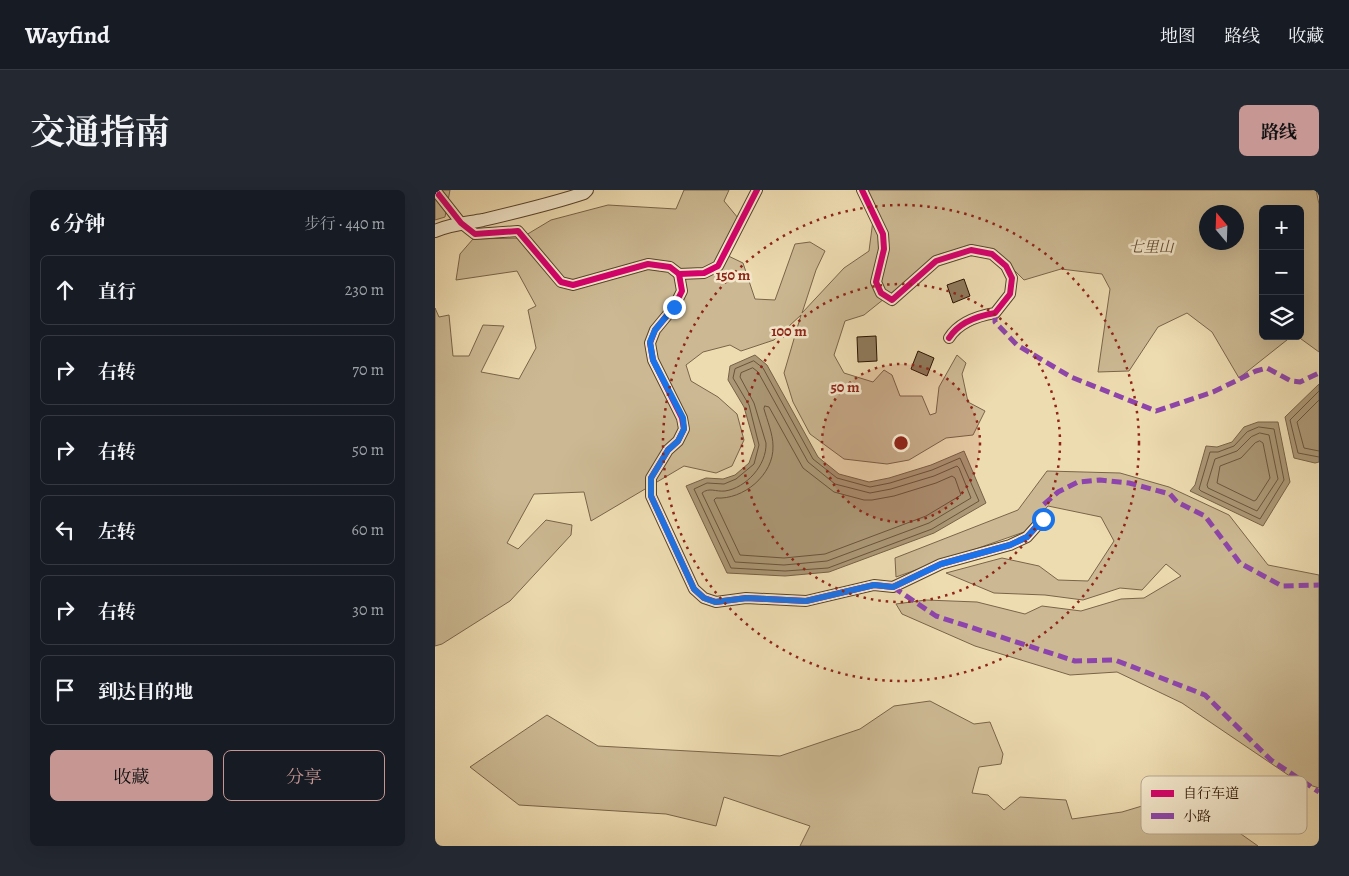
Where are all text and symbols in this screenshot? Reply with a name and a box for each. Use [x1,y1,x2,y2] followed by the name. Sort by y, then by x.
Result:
[25,19,110,51] text: Wayfind
[1160,24,1196,48] text: 地图
[1224,24,1260,48] text: 路线
[1288,24,1324,48] text: 收藏
[1239,105,1319,156] button: 路线
[30,108,170,156] text: 交通指南
[1199,205,1244,250] north arrow
[1259,205,1304,340] map controls
[1259,205,1304,250] button: +
[50,210,105,238] text: 6 分钟
[304,213,385,235] text: 步行 · 440 m
[1128,237,1175,257] park label: 七里山
[1259,250,1304,295] button: −
[716,265,751,285] text: 150 m
[51,276,79,304] icon: ahead
[98,279,136,305] text: 直行
[345,279,384,301] text: 230 m
[1259,295,1304,340] button: layers
[663,296,686,319] route end
[771,321,807,341] text: 100 m
[51,356,79,384] icon: right
[98,359,136,385] text: 右转
[352,359,384,381] text: 70 m
[830,377,860,397] text: 50 m
[892,434,910,452] centre of rings
[51,436,79,464] icon: right
[98,439,136,465] text: 右转
[352,439,384,461] text: 50 m
[1032,508,1055,531] route start
[51,516,79,544] icon: left
[98,519,136,545] text: 左转
[352,519,384,541] text: 60 m
[51,596,79,624] icon: right
[98,599,136,625] text: 右转
[352,599,384,621] text: 30 m
[51,676,79,704] icon: arrive
[98,679,193,705] text: 到达目的地
[50,750,213,801] button: 收藏
[223,750,385,801] button: 分享
[1141,776,1307,834] legend
[1183,784,1239,803] text: 自行车道
[1183,807,1211,826] text: 小路

